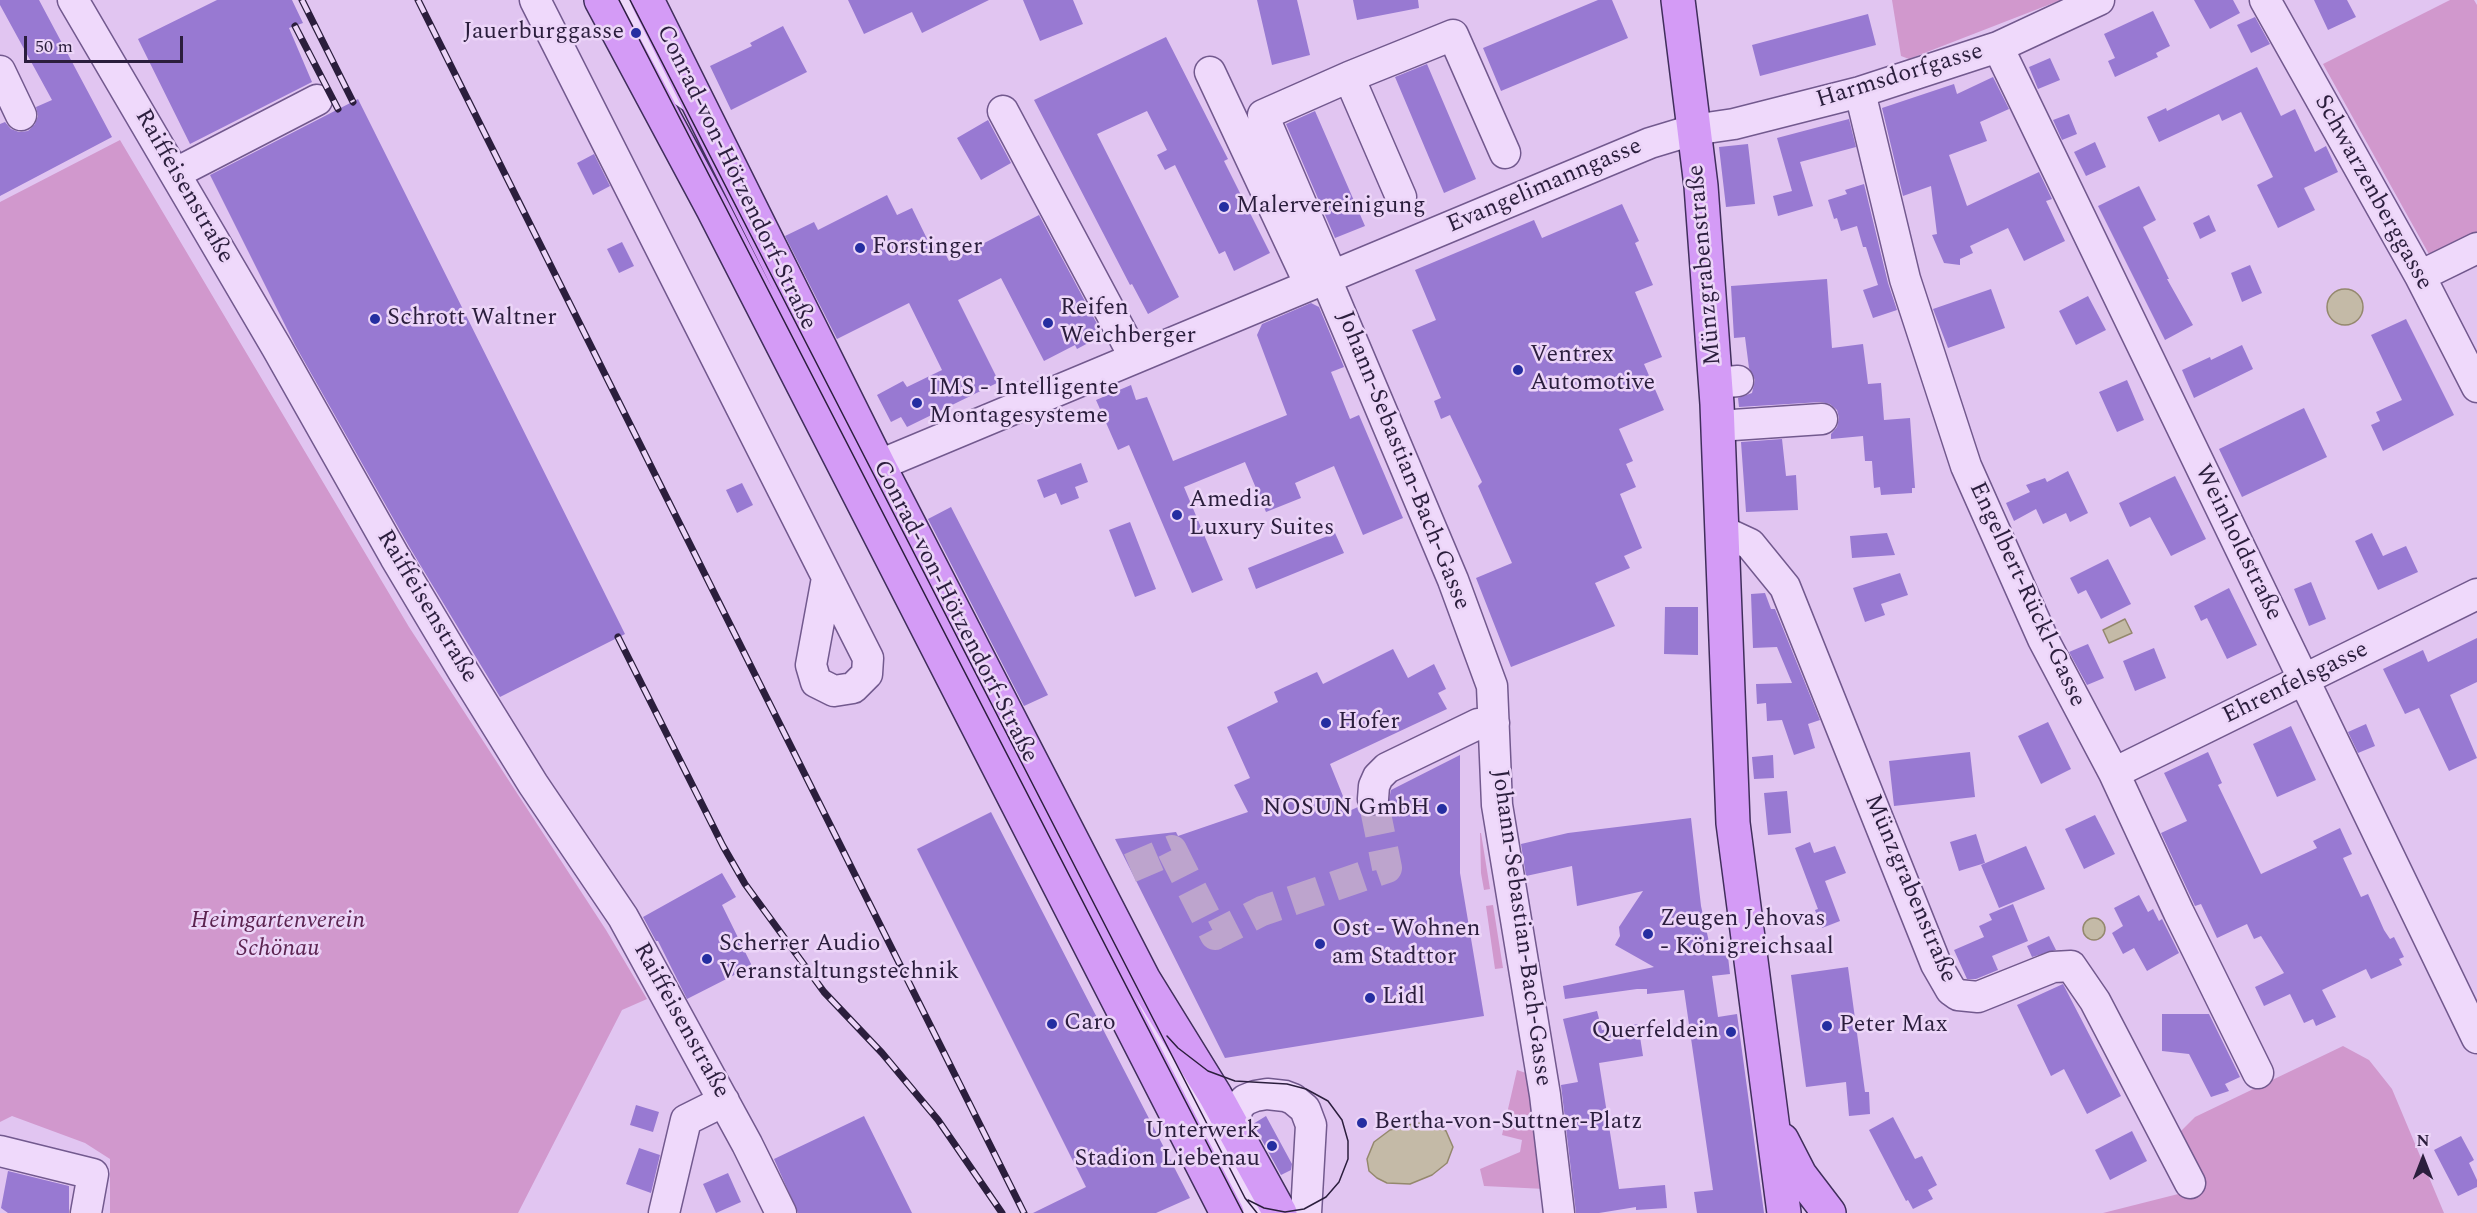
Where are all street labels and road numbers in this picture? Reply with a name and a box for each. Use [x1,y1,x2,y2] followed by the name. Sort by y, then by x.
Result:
[649,21,821,335] street label: Conrad-von-Hötzendorf-Straße
[1813,38,1987,116] street label: Harmsdorfgasse
[2306,90,2438,296] street label: Schwarzenberggasse
[127,105,239,269] street label: Raiffeisenstraße
[1443,133,1647,241] street label: Evangelimanngasse
[1683,163,1729,367] street label: Münzgrabenstraße
[1329,307,1475,615] street label: Johann-Sebastian-Bach-Gasse
[865,456,1043,768] street label: Conrad-von-Hötzendorf-Straße
[2187,460,2287,626] street label: Weinholdstraße
[1961,478,2091,712] street label: Engelbert-Rückl-Gasse
[369,525,483,689] street label: Raiffeisenstraße
[2219,636,2373,732] street label: Ehrenfelsgasse
[1483,768,1557,1088] street label: Johann-Sebastian-Bach-Gasse
[1856,791,1962,987] street label: Münzgrabenstraße
[625,938,735,1104] street label: Raiffeisenstraße

